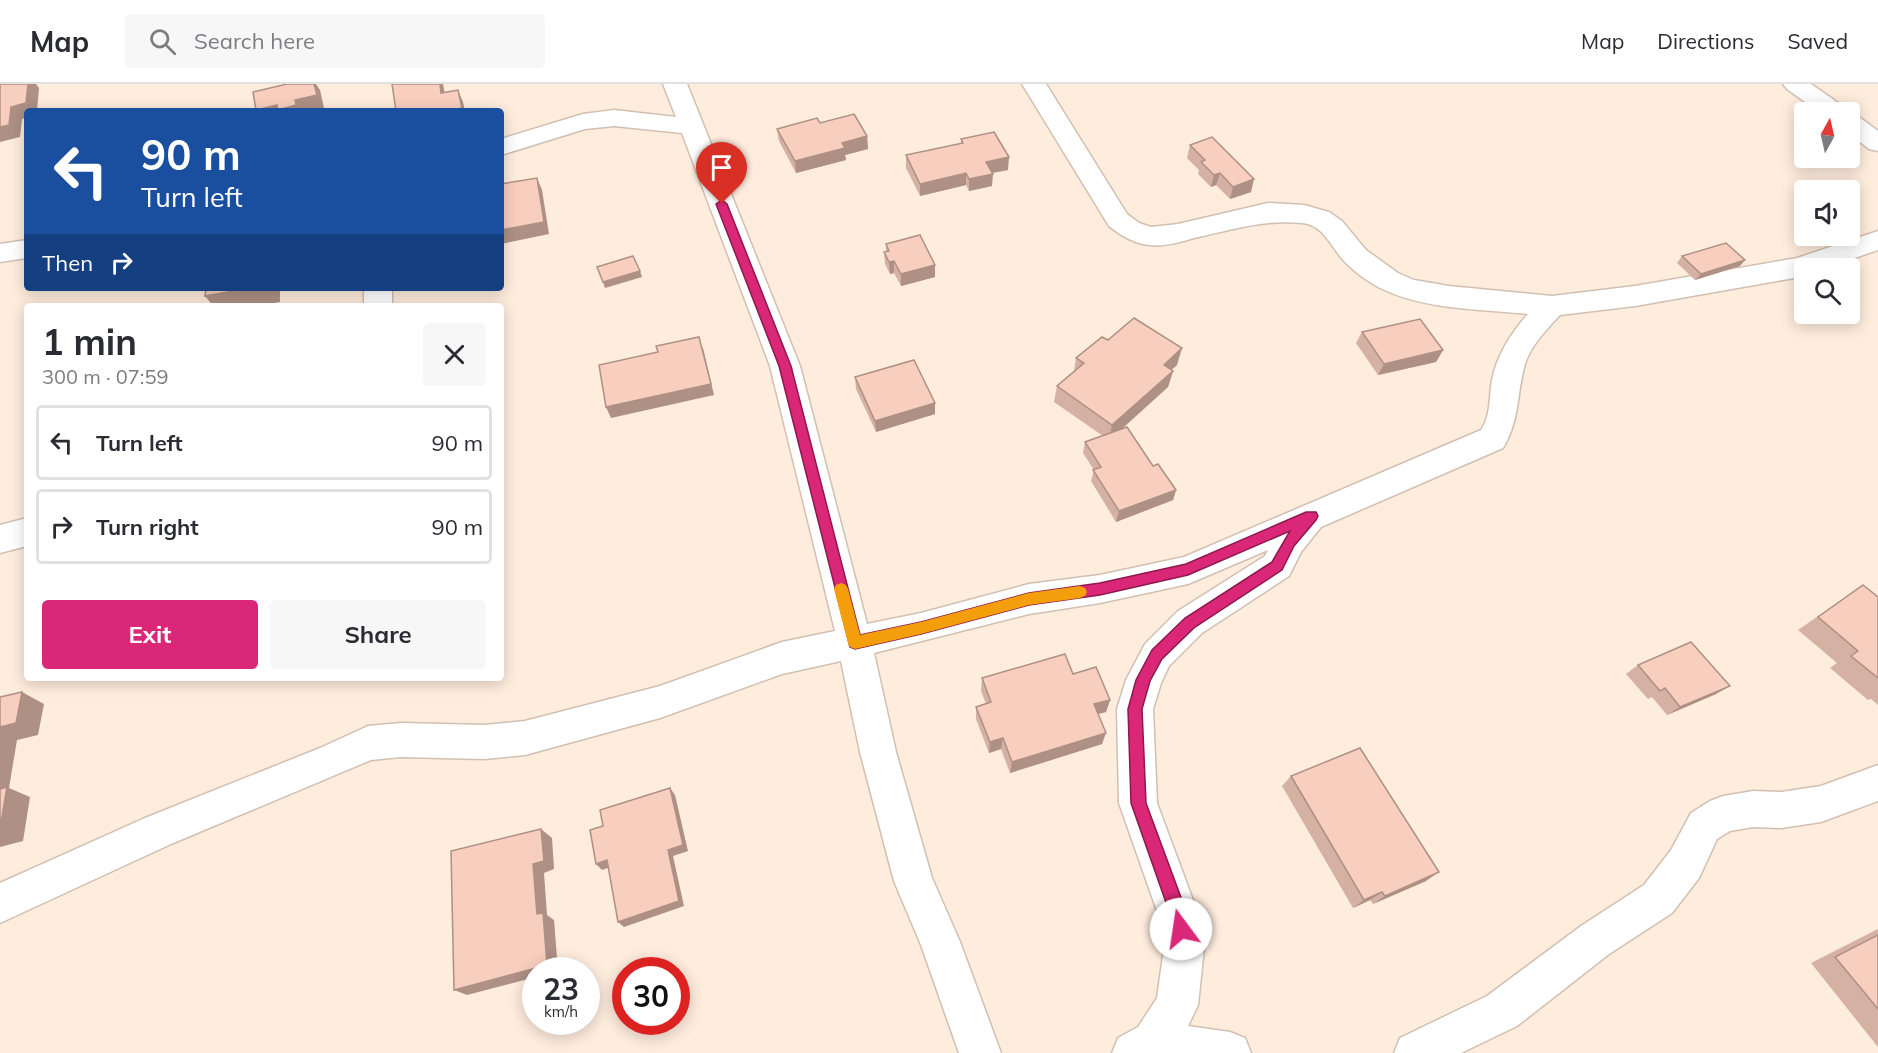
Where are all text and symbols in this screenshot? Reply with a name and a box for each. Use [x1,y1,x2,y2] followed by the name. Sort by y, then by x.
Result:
[125,14,545,68] search box
[30,24,89,59] text: Map
[146,25,179,58] icon: search
[194,27,315,55] text: Search here
[1581,28,1624,54] text: Map
[1657,28,1754,54] text: Directions
[1787,28,1848,54] text: Saved
[1794,102,1860,168] north arrow
[1794,102,1860,324] map controls
[141,128,241,181] text: 90 m
[42,132,120,210] icon: left
[696,142,747,204] pin
[705,151,738,184] icon: arrive
[141,180,243,214] text: Turn left
[1794,180,1860,246] button: sound
[105,246,138,279] icon: right
[42,249,93,277] text: Then
[1794,258,1860,324] button: search
[42,319,137,364] text: 1 min
[423,323,486,386] button: close
[42,364,168,389] text: 300 m · 07:59
[45,426,78,459] icon: left
[96,429,183,457] text: Turn left
[432,429,483,457] text: 90 m
[45,510,78,543] icon: right
[96,513,199,541] text: Turn right
[432,513,483,541] text: 90 m
[42,600,258,669] button: Exit
[270,600,486,669] button: Share
[1149,897,1213,961] position arrow
[612,957,690,1035] speed limit sign: 30
[543,970,579,1008] text: 23
[544,1002,578,1021] text: km/h

